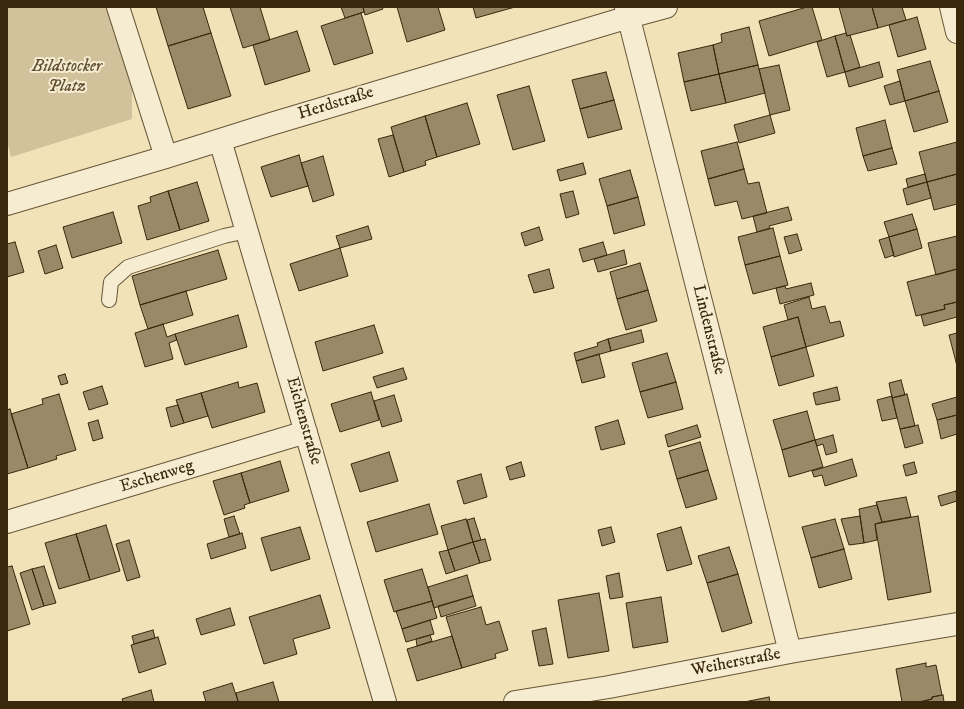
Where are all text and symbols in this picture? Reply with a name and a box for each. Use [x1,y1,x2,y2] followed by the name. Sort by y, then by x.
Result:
[32,57,102,97] park label: Bildstocker Platz
[296,83,376,125] street label: Herdstraße
[687,283,729,377] street label: Lindenstraße
[281,375,325,467] street label: Eichenstraße
[118,456,196,498] street label: Eschenweg
[690,644,782,682] street label: Weiherstraße

